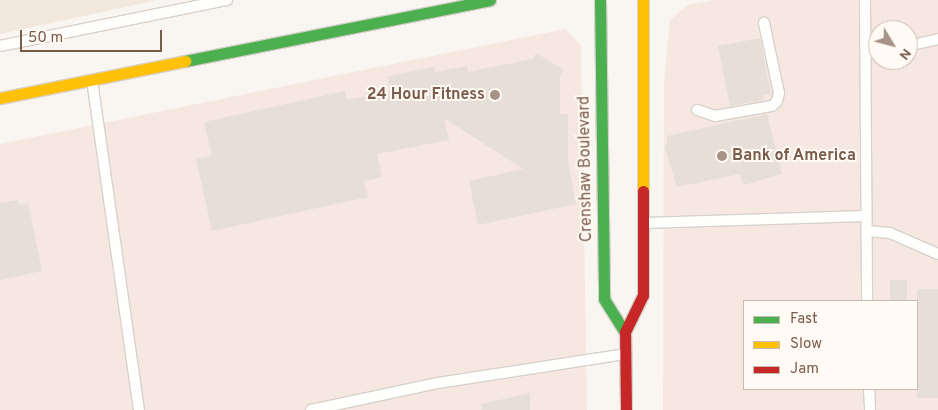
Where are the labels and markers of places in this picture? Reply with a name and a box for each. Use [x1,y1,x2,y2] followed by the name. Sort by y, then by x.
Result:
[367,85,485,105] place label: 24 Hour Fitness
[489,89,501,101] marker: 24 Hour Fitness
[732,146,856,166] place label: Bank of America
[716,150,728,162] marker: Bank of America

